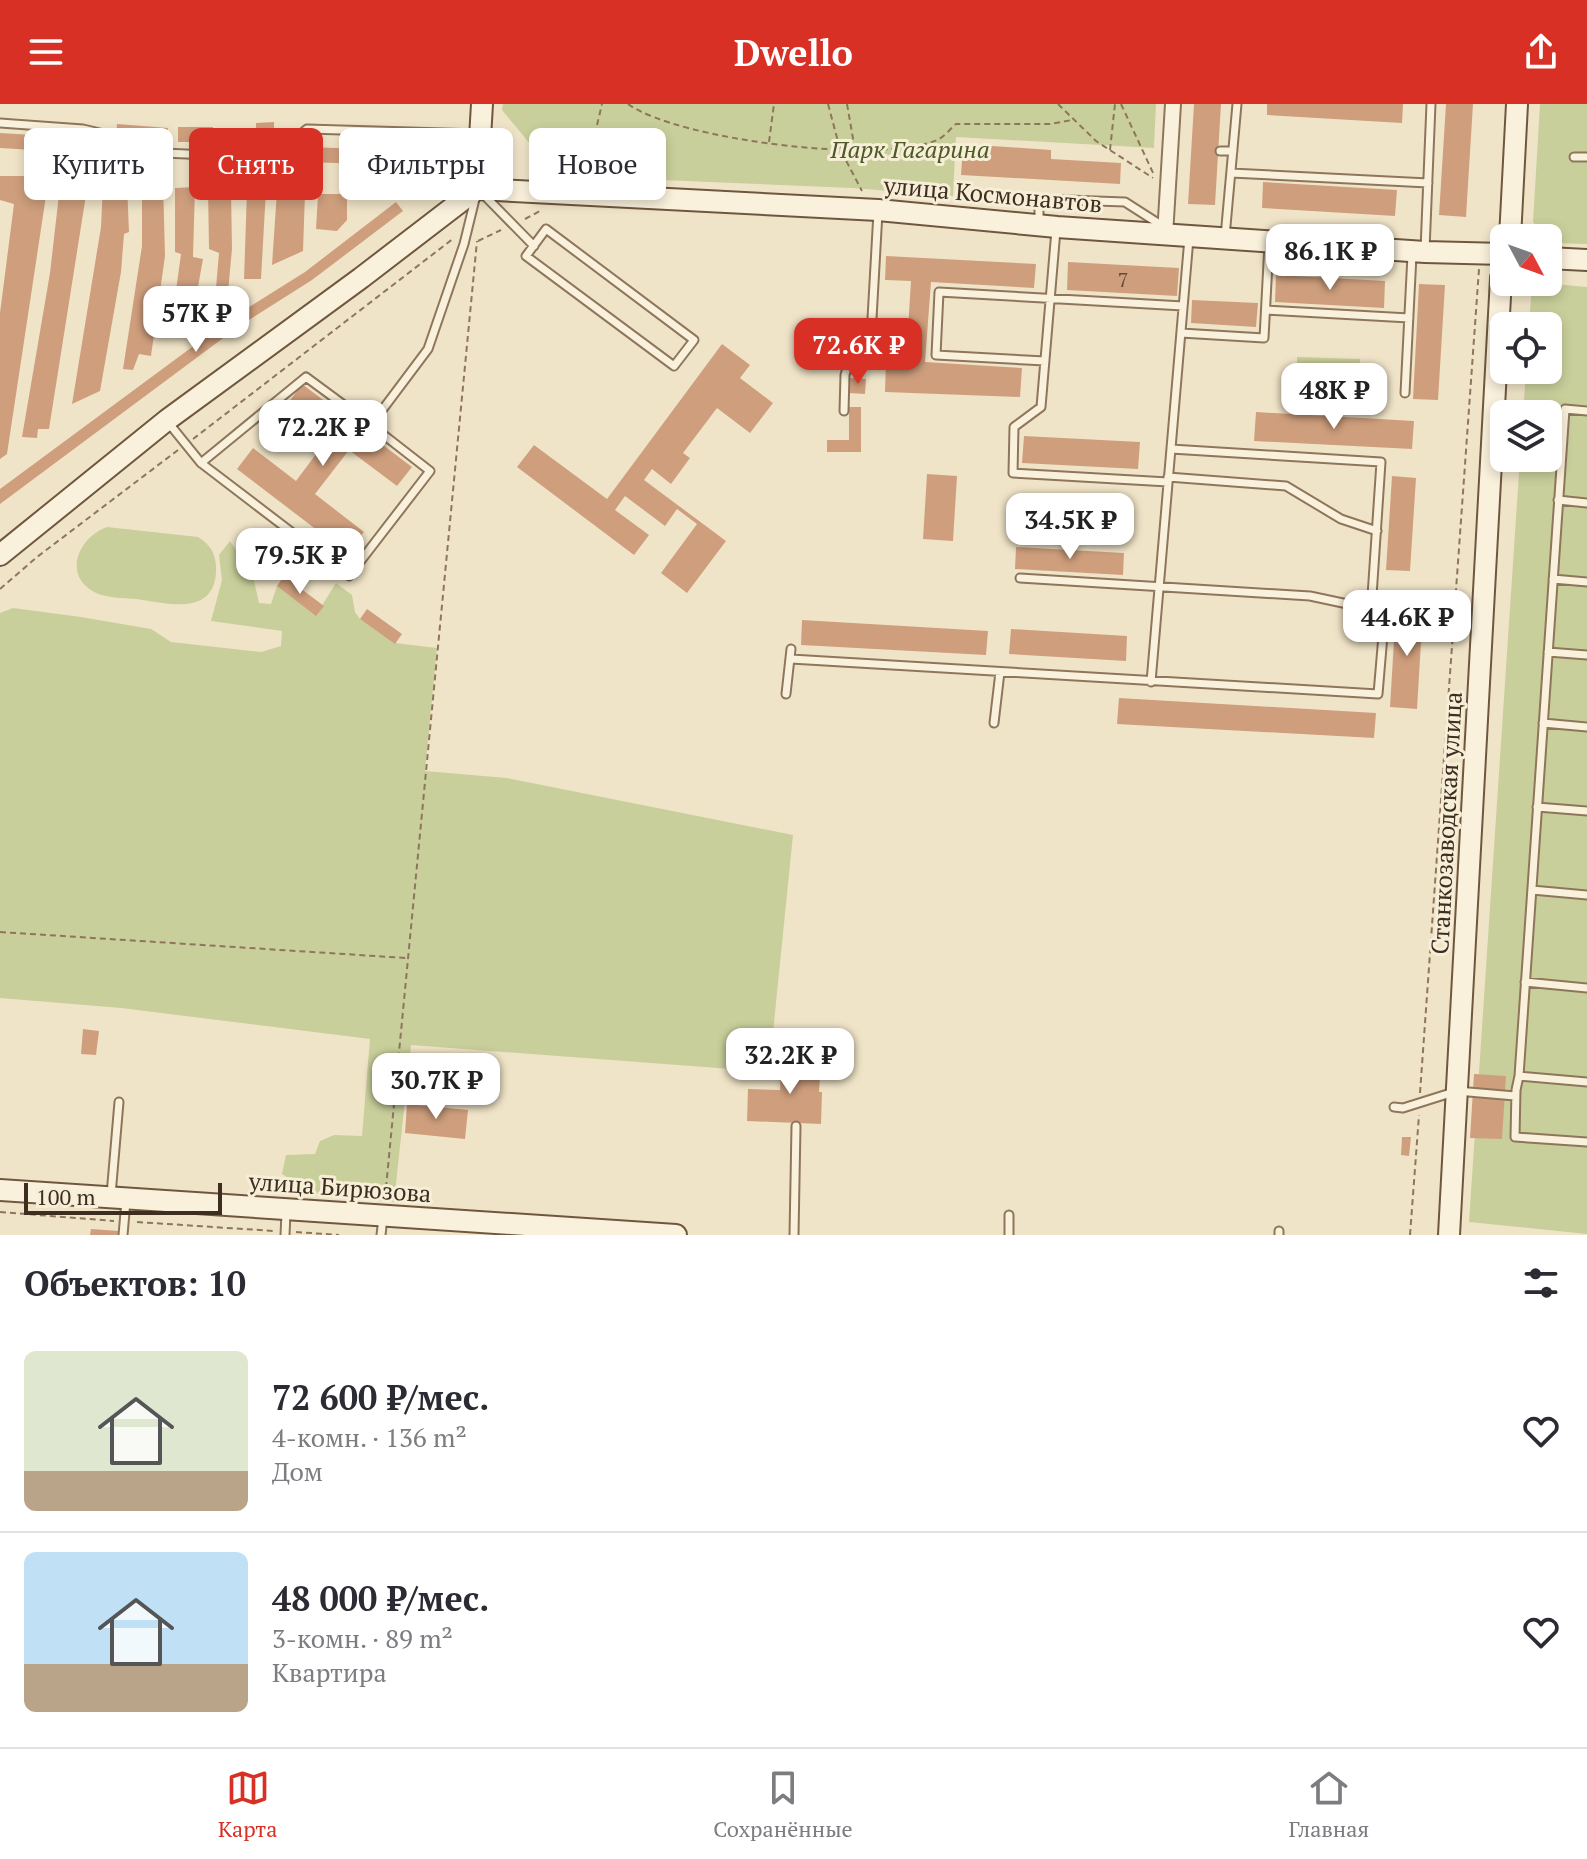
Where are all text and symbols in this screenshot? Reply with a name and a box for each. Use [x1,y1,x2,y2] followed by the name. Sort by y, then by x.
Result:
[734,29,853,76] text: Dwello
[24,30,68,74] icon: menu
[1519,30,1563,74] icon: share
[24,128,173,200] chip: Купить
[189,128,323,200] chip: Снять
[339,128,513,200] chip: Фильтры
[529,128,666,200] chip: Новое
[829,133,990,165] park label: Парк Гагарина
[881,168,1104,219] street label: улица Космонавтов
[1256,224,1404,292] pin: 86.1K ₽
[1490,224,1562,296] north arrow
[1490,224,1562,472] map controls
[1284,233,1376,267] text: 86.1K ₽
[1118,266,1128,293] house number: 7
[140,286,252,354] pin: 57K ₽
[161,295,231,329] text: 57K ₽
[1490,312,1562,384] button: locate
[784,318,932,386] pin: 72.6K ₽
[812,327,904,361] text: 72.6K ₽
[1278,363,1390,431] pin: 48K ₽
[1299,372,1369,406] text: 48K ₽
[249,400,397,468] pin: 72.2K ₽
[1490,400,1562,472] button: layers
[277,409,369,443] text: 72.2K ₽
[996,493,1144,561] pin: 34.5K ₽
[1024,502,1116,536] text: 34.5K ₽
[226,528,374,596] pin: 79.5K ₽
[254,537,346,571] text: 79.5K ₽
[1333,590,1481,658] pin: 44.6K ₽
[1361,599,1453,633] text: 44.6K ₽
[1423,691,1469,955] street label: Станкозаводская улица
[716,1028,864,1096] pin: 32.2K ₽
[744,1037,836,1071] text: 32.2K ₽
[362,1053,510,1121] pin: 30.7K ₽
[390,1062,482,1096] text: 30.7K ₽
[247,1165,432,1209] street label: улица Бирюзова
[24,1179,222,1215] scale bar
[36,1182,96,1211] text: 100 m
[24,1261,246,1306] text: Объектов: 10
[1519,1261,1563,1305] icon: filters
[272,1375,489,1420] text: 72 600 ₽/мес.
[88,1383,184,1479] icon: home
[1519,1409,1563,1453] icon: heart
[272,1420,467,1454] text: 4-комн. · 136 m²
[272,1454,323,1488] text: Дом
[272,1576,489,1621] text: 48 000 ₽/мес.
[88,1584,184,1680] icon: home
[1519,1610,1563,1654] icon: heart
[272,1621,453,1655] text: 3-комн. · 89 m²
[272,1655,387,1689] text: Квартира
[218,1766,277,1843] tab: Карта
[713,1766,853,1843] tab: Сохранённые
[1288,1766,1369,1843] tab: Главная

